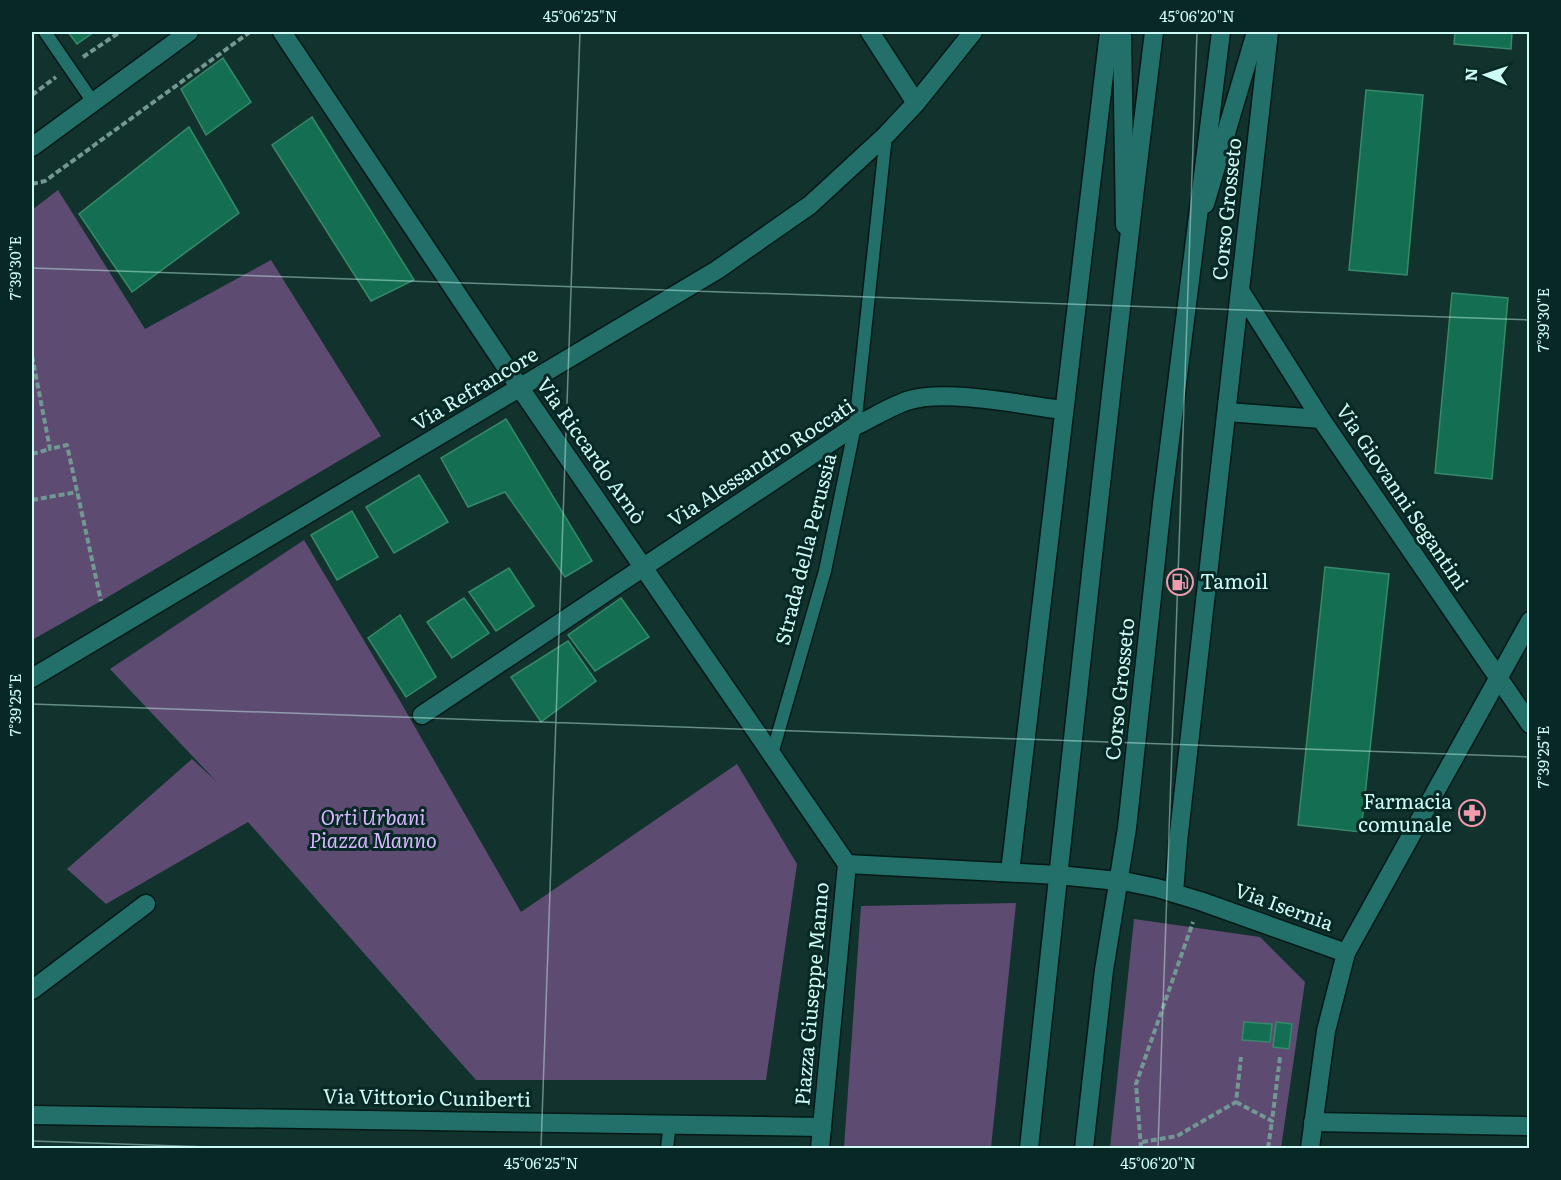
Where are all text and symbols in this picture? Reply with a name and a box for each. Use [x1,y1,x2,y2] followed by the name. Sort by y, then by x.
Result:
[543,4,617,27] text: 45°06'25"N
[1159,4,1235,27] text: 45°06'20"N
[1456,45,1516,105] north arrow
[1458,67,1482,82] text: N
[1203,136,1247,282] street label: Corso Grosseto
[3,236,26,300] text: 7°39'30"E
[1531,288,1554,352] text: 7°39'30"E
[405,338,543,437] street label: Via Refrancore
[531,370,655,529] street label: Via Riccardo Arnò
[661,390,859,533] street label: Via Alessandro Roccati
[1330,397,1478,595] street label: Via Giovanni Segantini
[766,449,842,648] street label: Strada della Perussia
[1200,565,1269,595] place label: Tamoil
[1165,567,1195,597] fuel station icon: Tamoil
[1096,616,1140,762] street label: Corso Grosseto
[3,674,26,736] text: 7°39'25"E
[1531,726,1554,788] text: 7°39'25"E
[1358,785,1452,838] place label: Farmacia comunale
[1457,798,1487,828] pharmacy icon: Farmacia comunale
[309,801,437,854] park label: Orti Urbani Piazza Manno
[1231,873,1339,937] street label: Via Isernia
[785,881,835,1107] street label: Piazza Giuseppe Manno
[323,1079,532,1113] street label: Via Vittorio Cuniberti
[504,1151,578,1174] text: 45°06'25"N
[1120,1151,1196,1174] text: 45°06'20"N

